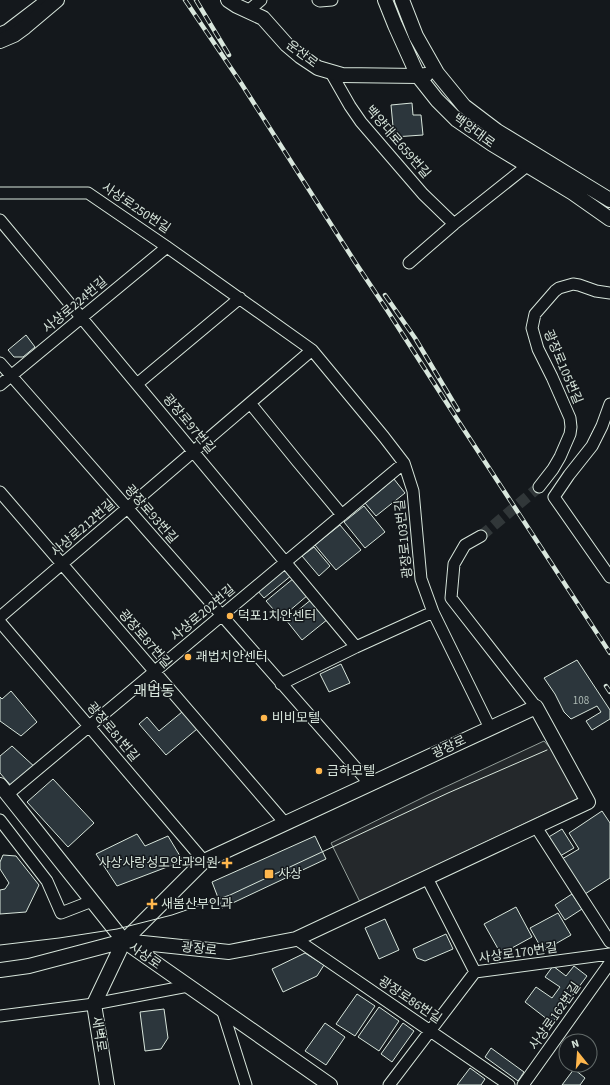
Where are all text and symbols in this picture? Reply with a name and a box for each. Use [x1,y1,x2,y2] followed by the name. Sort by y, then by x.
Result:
[282,36,322,72] street label: 운산로
[361,102,435,182] street label: 백양대로659번길
[449,110,499,152] street label: 백양대로
[98,178,174,238] street label: 사상로250번길
[39,273,111,337] street label: 사상로224번길
[539,327,587,407] street label: 광장로105번길
[159,390,219,458] street label: 광장로97번길
[120,481,182,547] street label: 광장로93번길
[47,495,119,561] street label: 사상로212번길
[391,499,417,579] street label: 광장로103번길
[167,581,239,645] street label: 사상로202번길
[114,606,176,672] street label: 광장로87번길
[238,607,316,625] place label: 덕포1치안센터
[225,611,235,621] marker: 덕포1치안센터
[196,648,268,666] place label: 괘법치안센터
[183,652,193,662] marker: 괘법치안센터
[133,681,175,702] district label: 괘법동
[573,693,590,708] house number: 108
[83,698,143,766] street label: 광장로81번길
[272,709,320,727] place label: 비비모텔
[259,713,269,723] marker: 비비모텔
[429,731,469,763] street label: 광장로
[327,762,375,780] place label: 금하모텔
[314,766,324,776] marker: 금하모텔
[98,854,218,872] place label: 사상사랑성모안과의원
[221,857,233,869] marker: 사상사랑성모안과의원
[278,865,302,883] place label: 사상
[263,868,275,880] marker: 사상
[161,895,233,913] place label: 새봄산부인과
[146,898,158,910] marker: 새봄산부인과
[125,938,165,974] street label: 사상로
[180,938,218,960] street label: 광장로
[478,939,558,967] street label: 사상로170번길
[375,972,445,1028] street label: 광장로86번길
[525,978,585,1054] street label: 사상로162번길
[87,1015,111,1053] street label: 새벽로
[558,1033,598,1073] north arrow
[570,1036,581,1052] text: N

